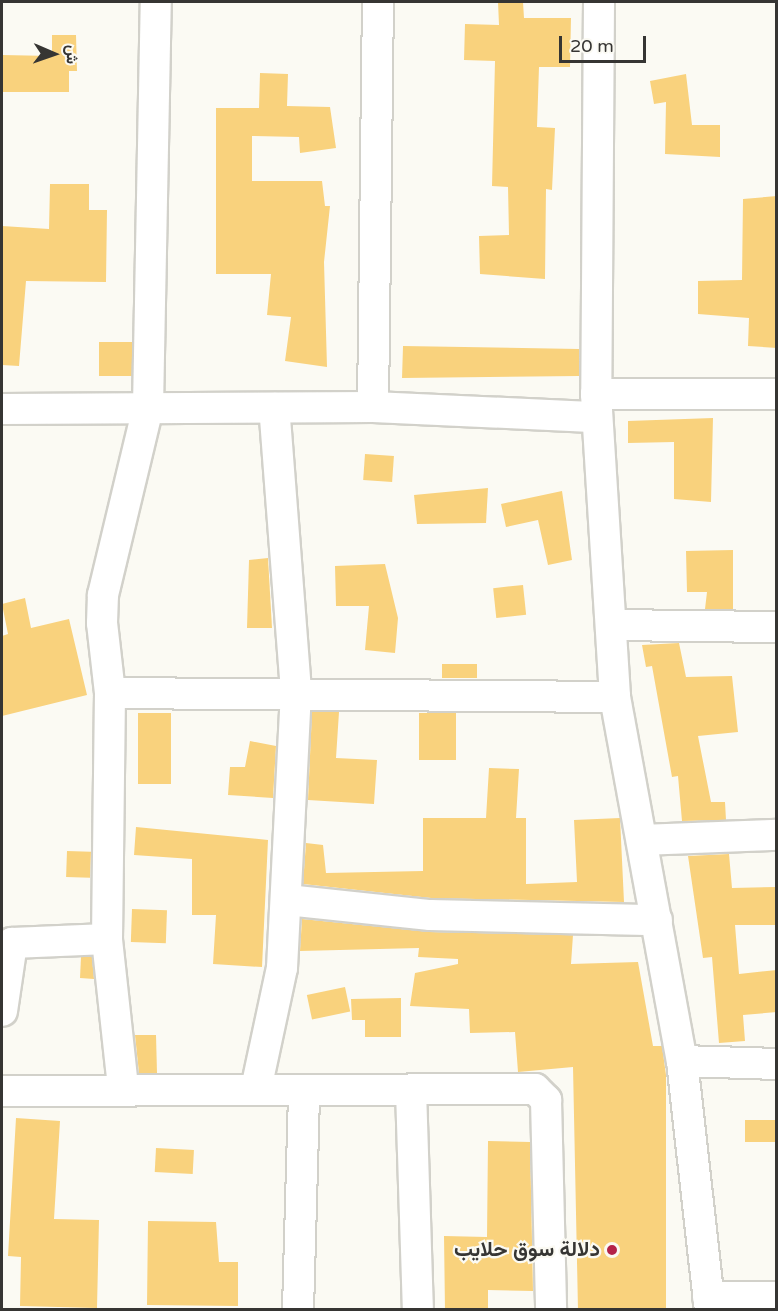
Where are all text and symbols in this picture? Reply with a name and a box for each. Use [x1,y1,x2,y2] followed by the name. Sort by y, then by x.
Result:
[24,24,84,84] north arrow
[562,24,649,62] scale bar
[570,35,614,57] text: 20 m
[62,45,82,65] text: ش
[454,1237,600,1263] place label: دلالة سوق حلايب
[605,1243,619,1257] marker: دلالة سوق حلايب

